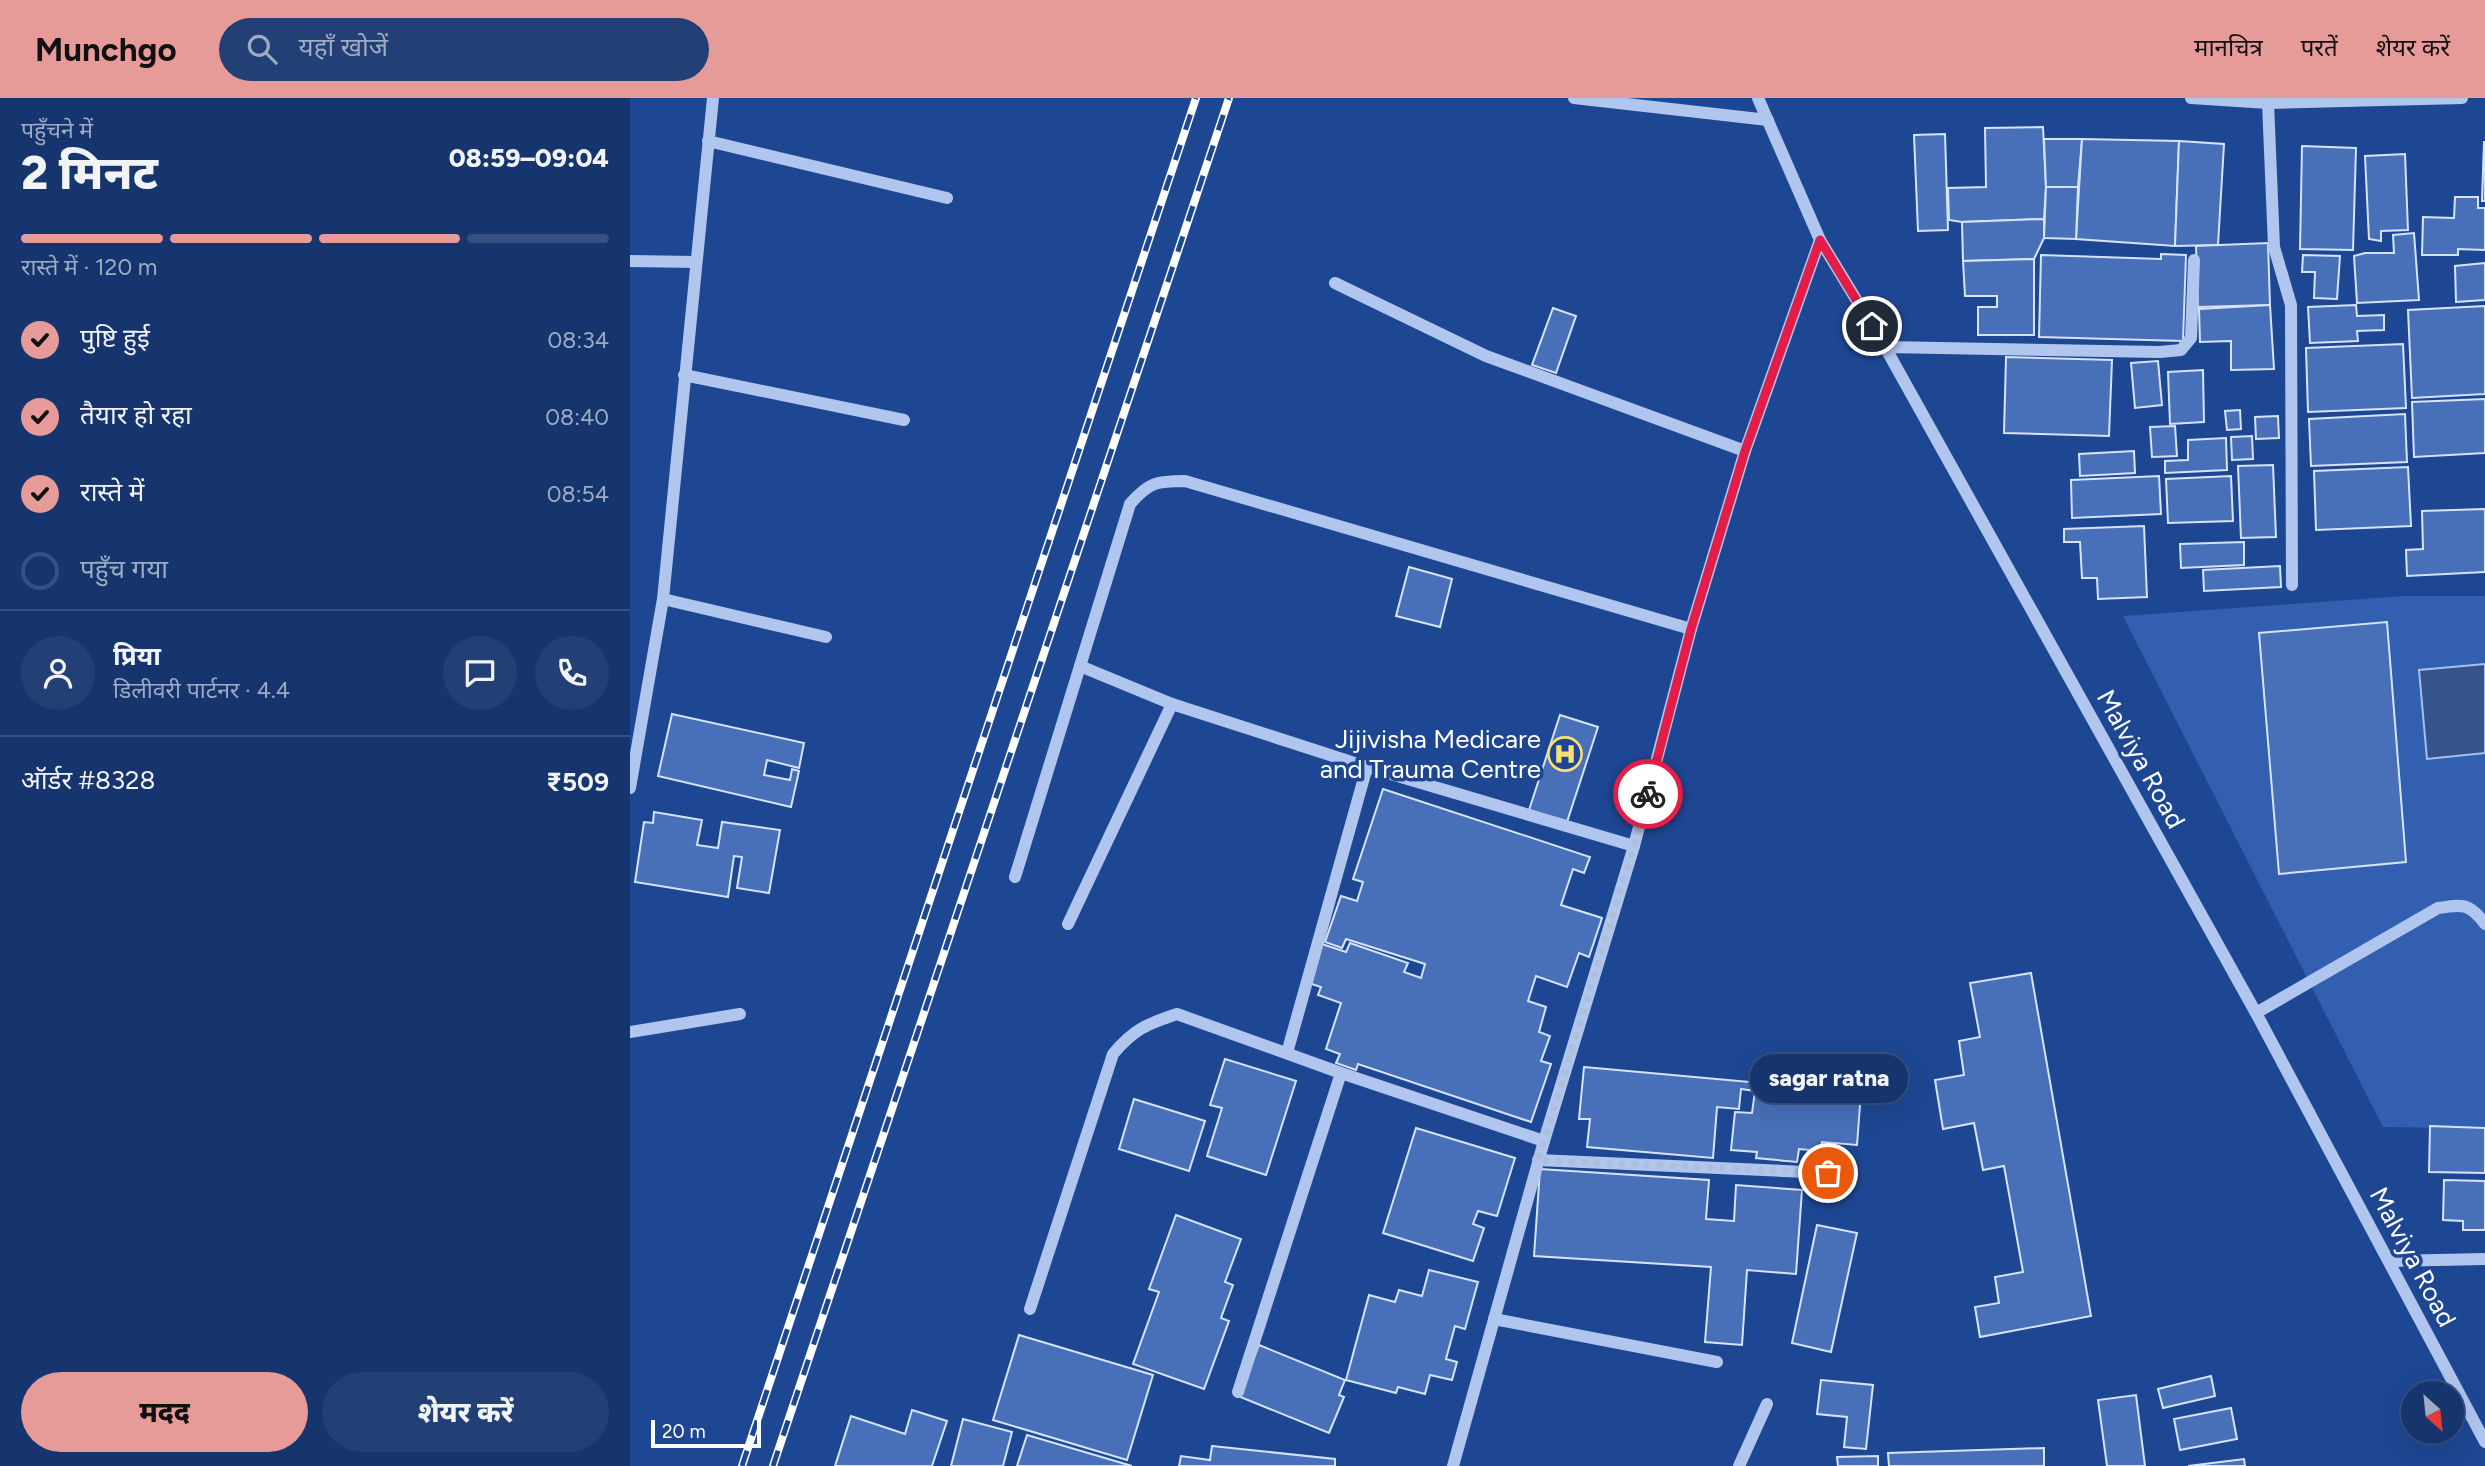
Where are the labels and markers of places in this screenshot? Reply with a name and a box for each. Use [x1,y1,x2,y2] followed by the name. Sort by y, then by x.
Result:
[1842,296,1902,356] pin
[1320,723,1541,785] place label: Jijivisha Medicare and Trauma Centre
[1546,735,1584,773] hospital icon: Jijivisha Medicare and Trauma Centre
[1749,1054,1907,1103] callout: sagar ratna
[1798,1143,1858,1203] pin

